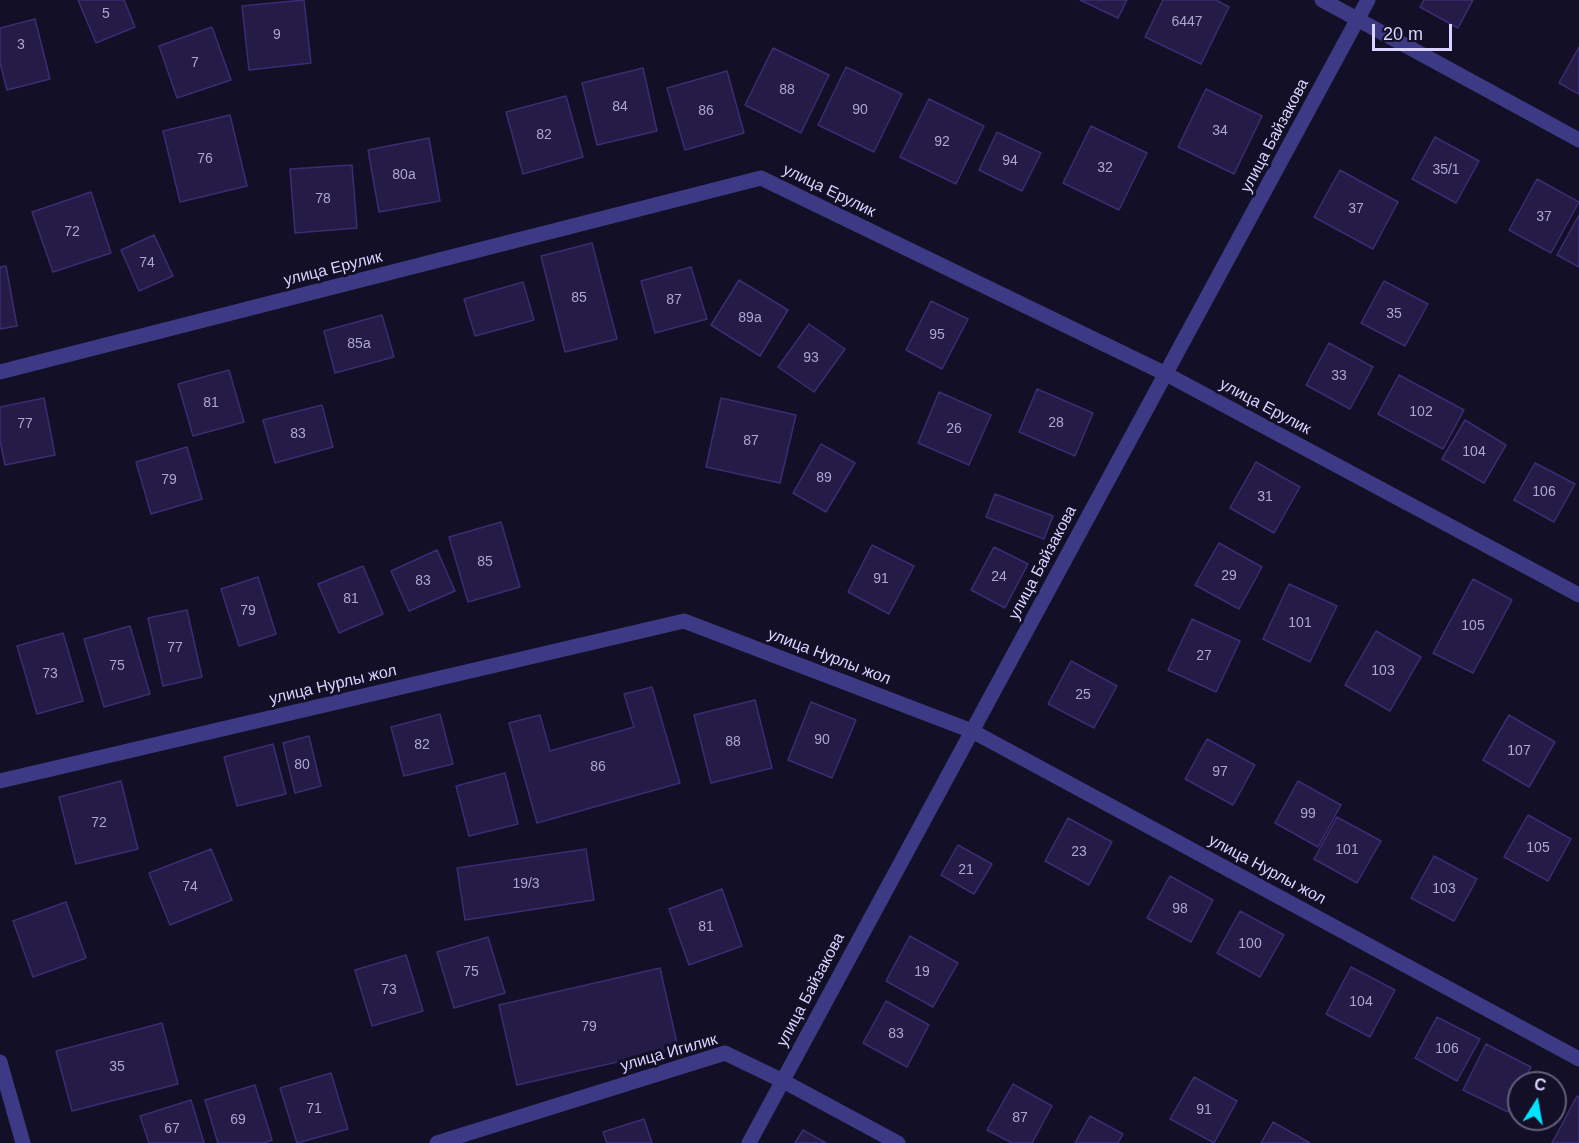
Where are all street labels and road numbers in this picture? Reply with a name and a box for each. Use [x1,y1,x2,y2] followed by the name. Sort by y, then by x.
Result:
[1237,76,1313,196] street label: улица Байзакова
[780,160,878,222] street label: улица Ерулик
[282,247,384,291] street label: улица Ерулик
[1216,375,1314,439] street label: улица Ерулик
[1005,503,1081,623] street label: улица Байзакова
[765,625,893,689] street label: улица Нурлы жол
[267,661,399,709] street label: улица Нурлы жол
[1205,831,1329,909] street label: улица Нурлы жол
[773,930,849,1050] street label: улица Байзакова
[618,1030,720,1076] street label: улица Игилик

